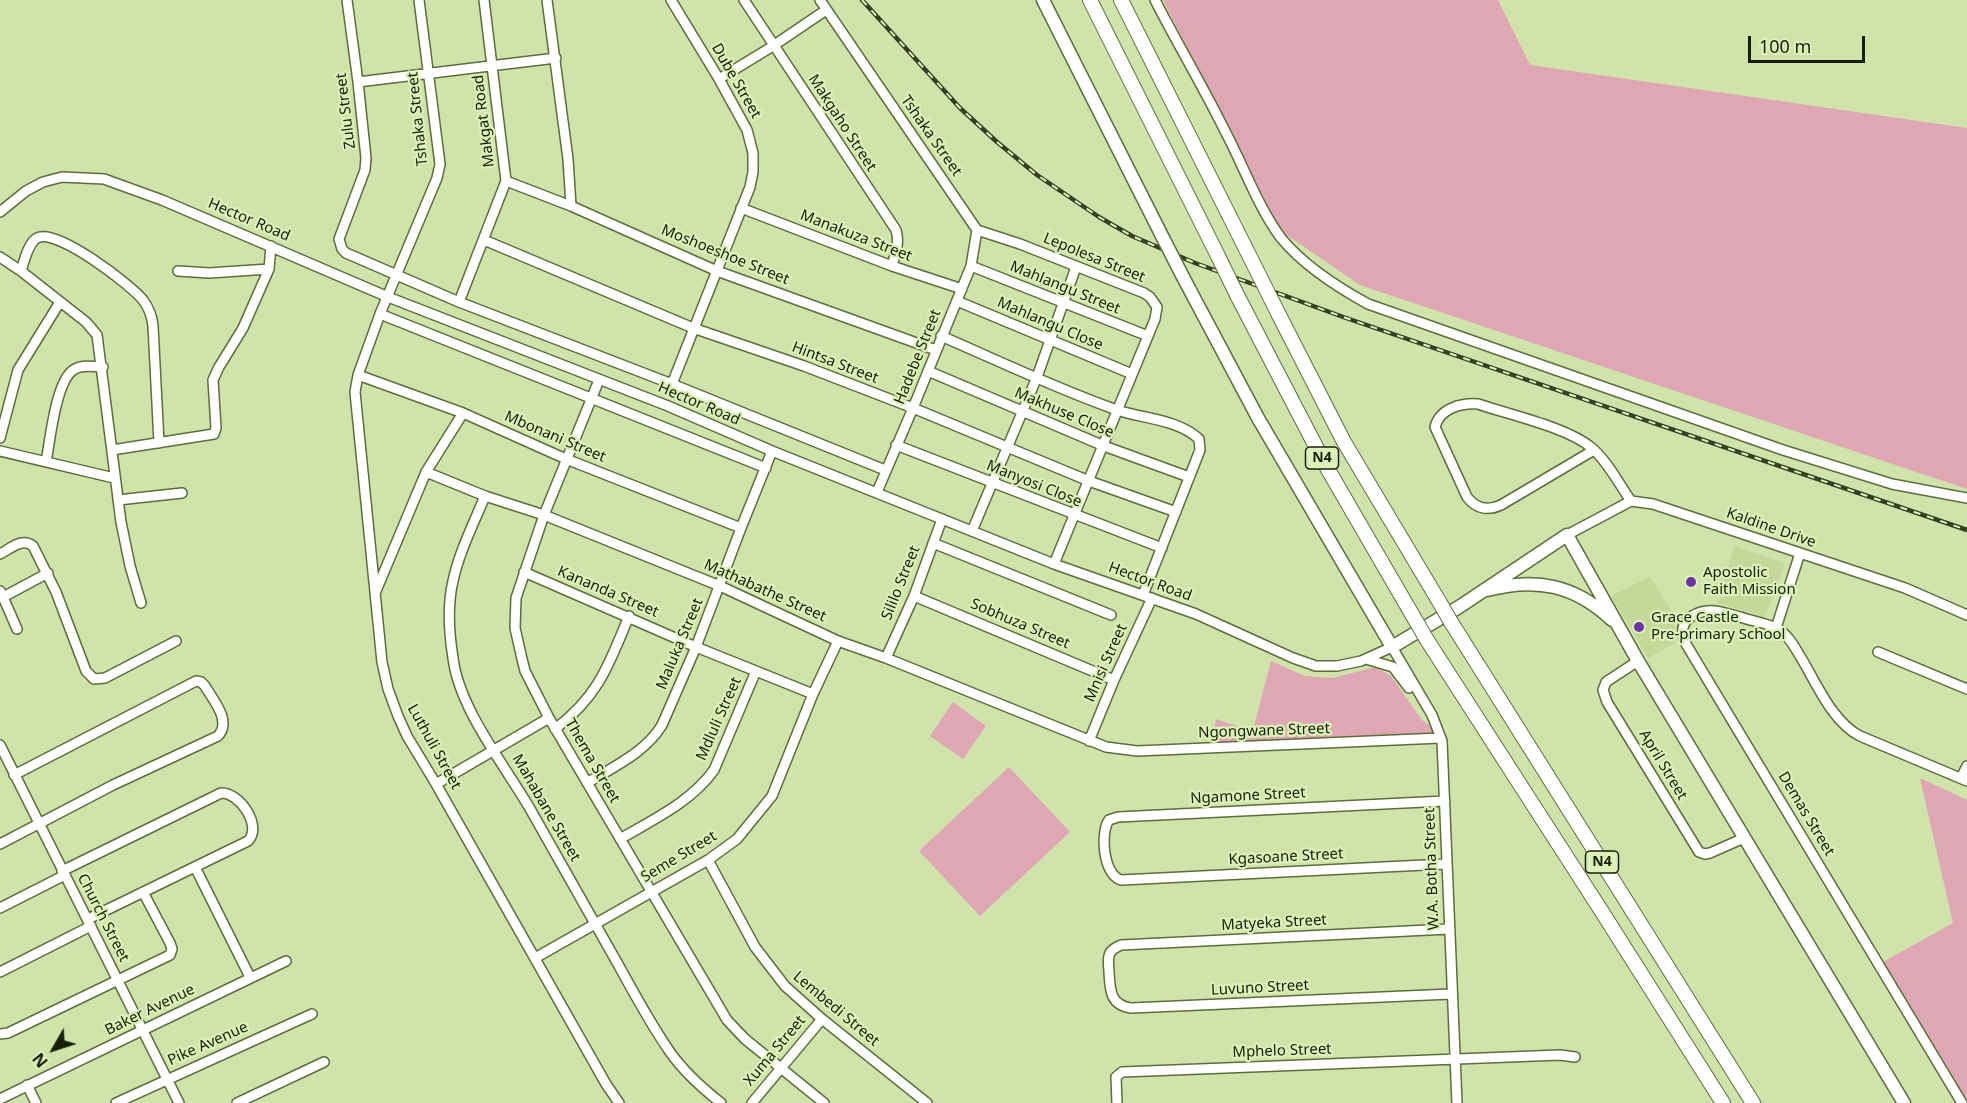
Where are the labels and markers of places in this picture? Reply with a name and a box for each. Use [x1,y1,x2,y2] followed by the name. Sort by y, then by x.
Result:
[1703,564,1796,599] place label: Apostolic Faith Mission
[1684,575,1698,589] marker: Apostolic Faith Mission
[1651,609,1785,644] place label: Grace Castle Pre-primary School
[1632,620,1646,634] marker: Grace Castle Pre-primary School

